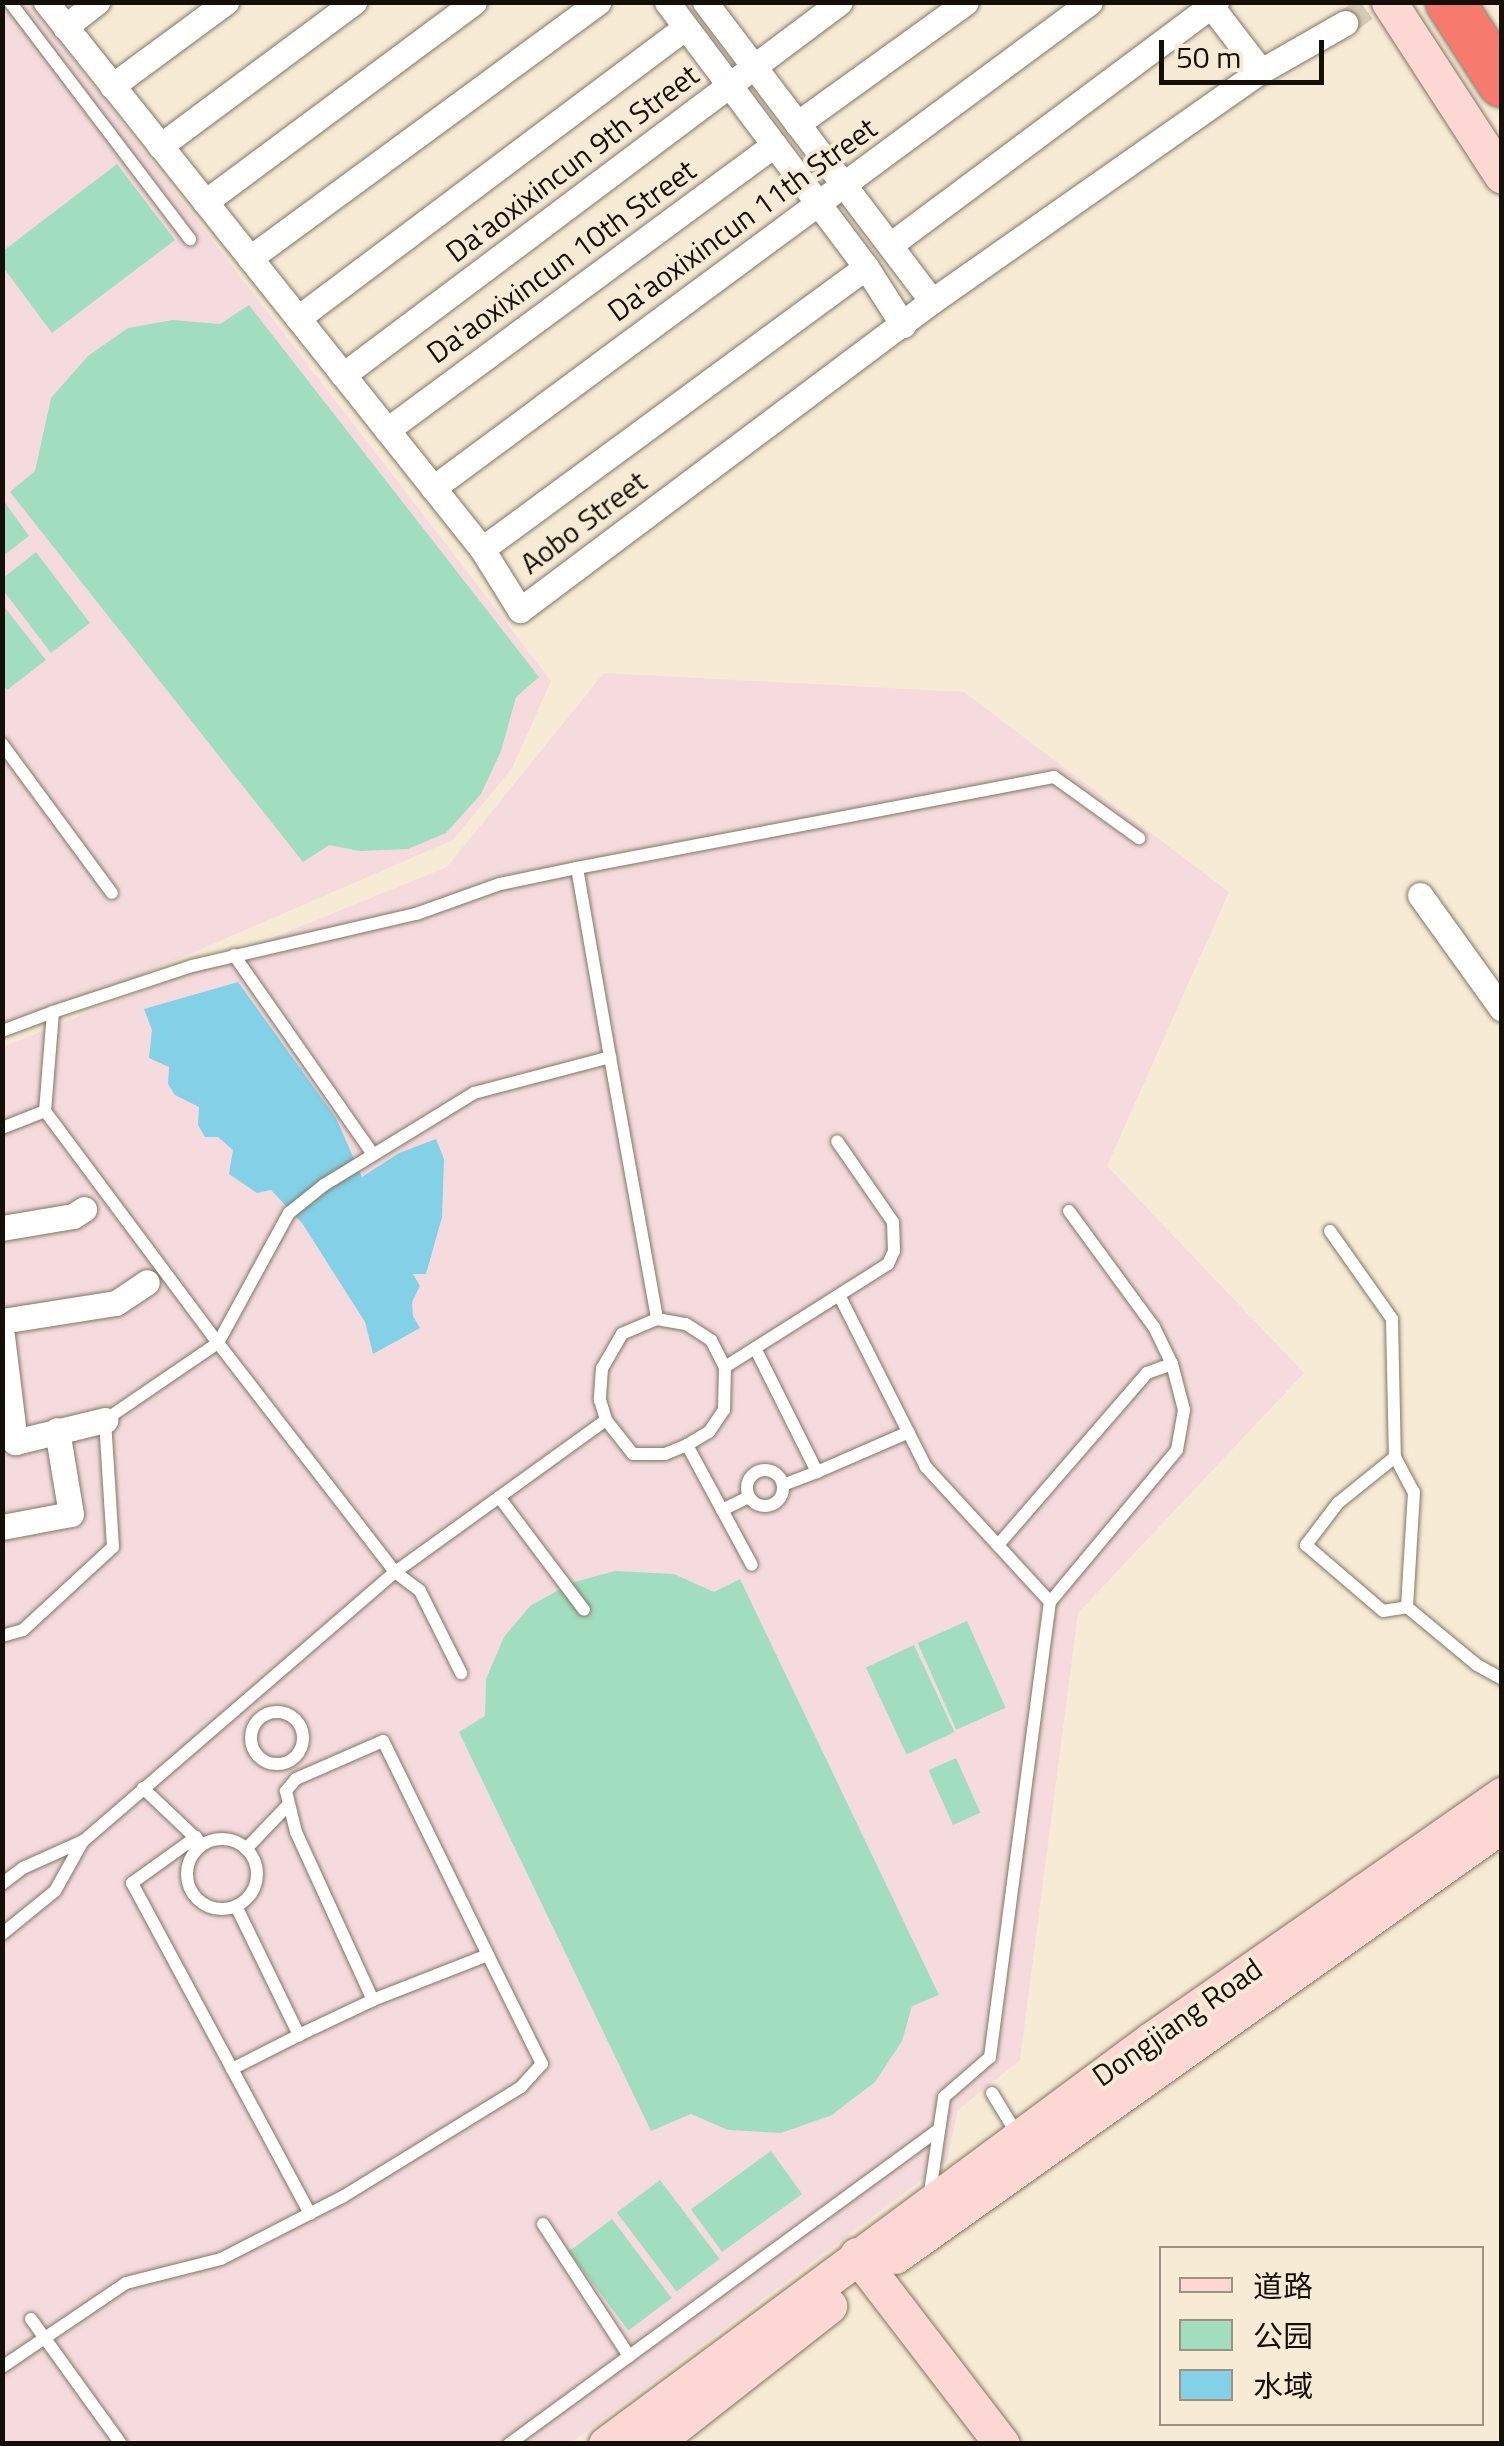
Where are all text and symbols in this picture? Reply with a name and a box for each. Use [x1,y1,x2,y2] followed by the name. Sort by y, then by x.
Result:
[1164,20,1329,82] scale bar
[1176,34,1241,80] text: 50 m
[439,56,705,270] street label: Da'aoxixincun 9th Street
[601,109,883,329] street label: Da'aoxixincun 11th Street
[420,151,702,371] street label: Da'aoxixincun 10th Street
[513,463,653,581] street label: Aobo Street
[1085,1950,1269,2094] street label: Dongjiang Road
[1159,2246,1484,2426] legend
[1253,2263,1313,2309] text: 道路
[1253,2313,1313,2359] text: 公园
[1253,2363,1313,2409] text: 水域

